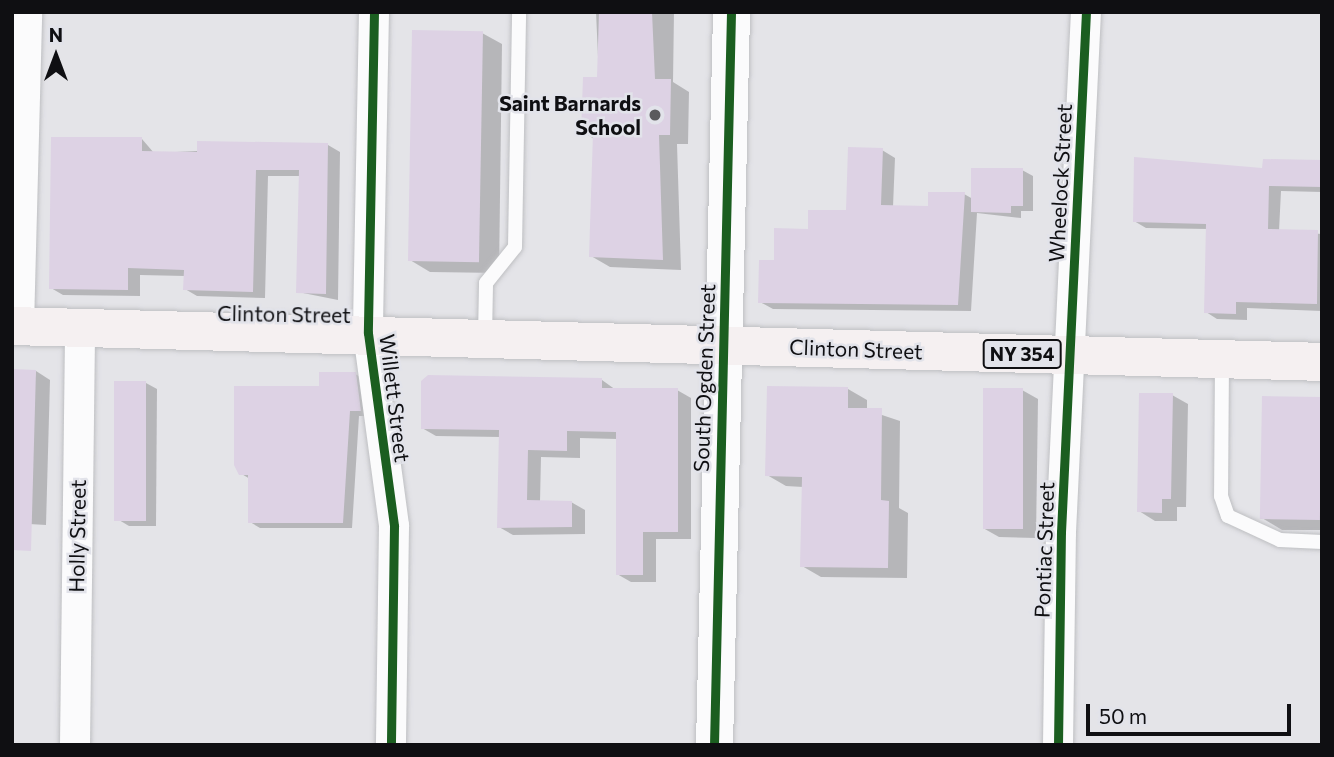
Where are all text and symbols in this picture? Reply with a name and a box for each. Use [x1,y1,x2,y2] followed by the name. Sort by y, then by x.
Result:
[21,21,91,91] north arrow
[49,23,63,46] text: N
[499,90,641,140] place label: Saint Barnards School
[1043,103,1077,263] street label: Wheelock Street
[647,107,663,123] marker: Saint Barnards School
[688,283,720,473] street label: South Ogden Street
[217,300,351,328] street label: Clinton Street
[375,332,415,464] street label: Willett Street
[789,334,923,364] street label: Clinton Street
[982,338,1062,370] road number: NY 354
[63,479,91,593] street label: Holly Street
[1029,482,1059,618] street label: Pontiac Street
[1089,690,1294,734] scale bar
[1099,703,1147,728] text: 50 m

